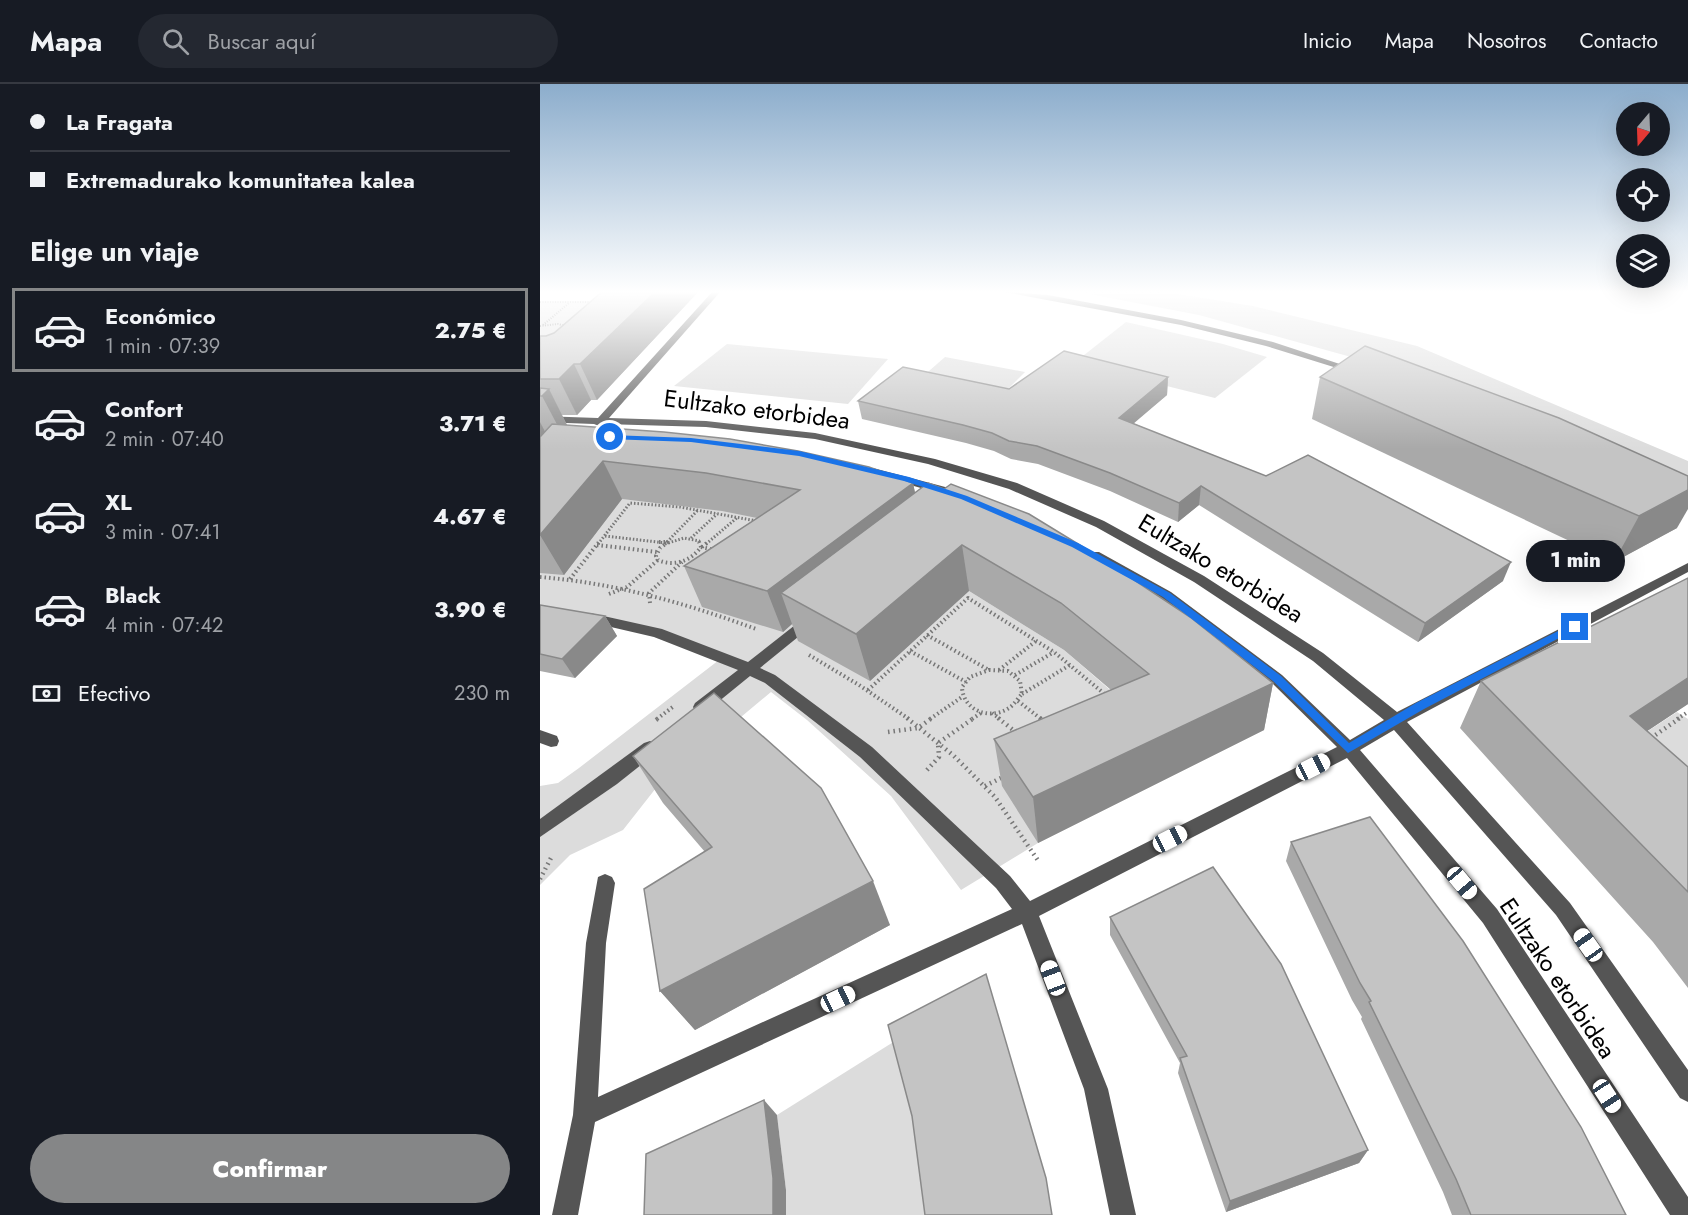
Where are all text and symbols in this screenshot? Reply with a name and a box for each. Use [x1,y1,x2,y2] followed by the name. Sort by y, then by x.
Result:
[138,14,558,68] search box
[30,21,102,62] text: Mapa
[159,25,192,58] icon: search
[207,25,316,57] text: Buscar aquí
[1303,26,1352,56] text: Inicio
[1385,26,1434,56] text: Mapa
[1467,26,1546,56] text: Nosotros
[1579,26,1658,56] text: Contacto
[1616,102,1670,156] north arrow
[1616,102,1670,288] map controls
[66,106,173,138] text: La Fragata
[66,164,415,196] text: Extremadurako komunitatea kalea
[1616,168,1670,222] button: locate
[30,232,199,271] text: Elige un viaje
[1616,234,1670,288] button: layers
[105,300,216,332] text: Económico
[33,303,87,357] icon: car
[435,314,507,346] text: 2.75 €
[105,332,220,361] text: 1 min · 07:39
[662,380,852,438] street label: Eultzako etorbidea
[105,393,183,425] text: Confort
[33,396,87,450] icon: car
[439,407,507,439] text: 3.71 €
[596,423,623,450] route start
[105,425,224,454] text: 2 min · 07:40
[105,486,132,518] text: XL
[33,489,87,543] icon: car
[433,500,507,532] text: 4.67 €
[1132,505,1310,631] street label: Eultzako etorbidea
[105,518,220,547] text: 3 min · 07:41
[1526,540,1624,582] callout: 1 min
[1550,546,1601,575] text: 1 min
[105,579,161,611] text: Black
[33,582,87,636] icon: car
[434,593,507,625] text: 3.90 €
[105,611,224,640] text: 4 min · 07:42
[1561,613,1588,640] route end
[30,677,63,710] icon: cash
[78,677,151,709] text: Efectivo
[454,679,510,708] text: 230 m
[1293,751,1333,783] car
[1150,823,1190,855] car
[1444,863,1480,903] car
[1491,891,1625,1065] street label: Eultzako etorbidea
[1570,925,1606,965] car
[1038,958,1068,998] car
[818,983,858,1015] car
[1590,1076,1624,1116] car
[30,1134,510,1203] button: Confirmar

